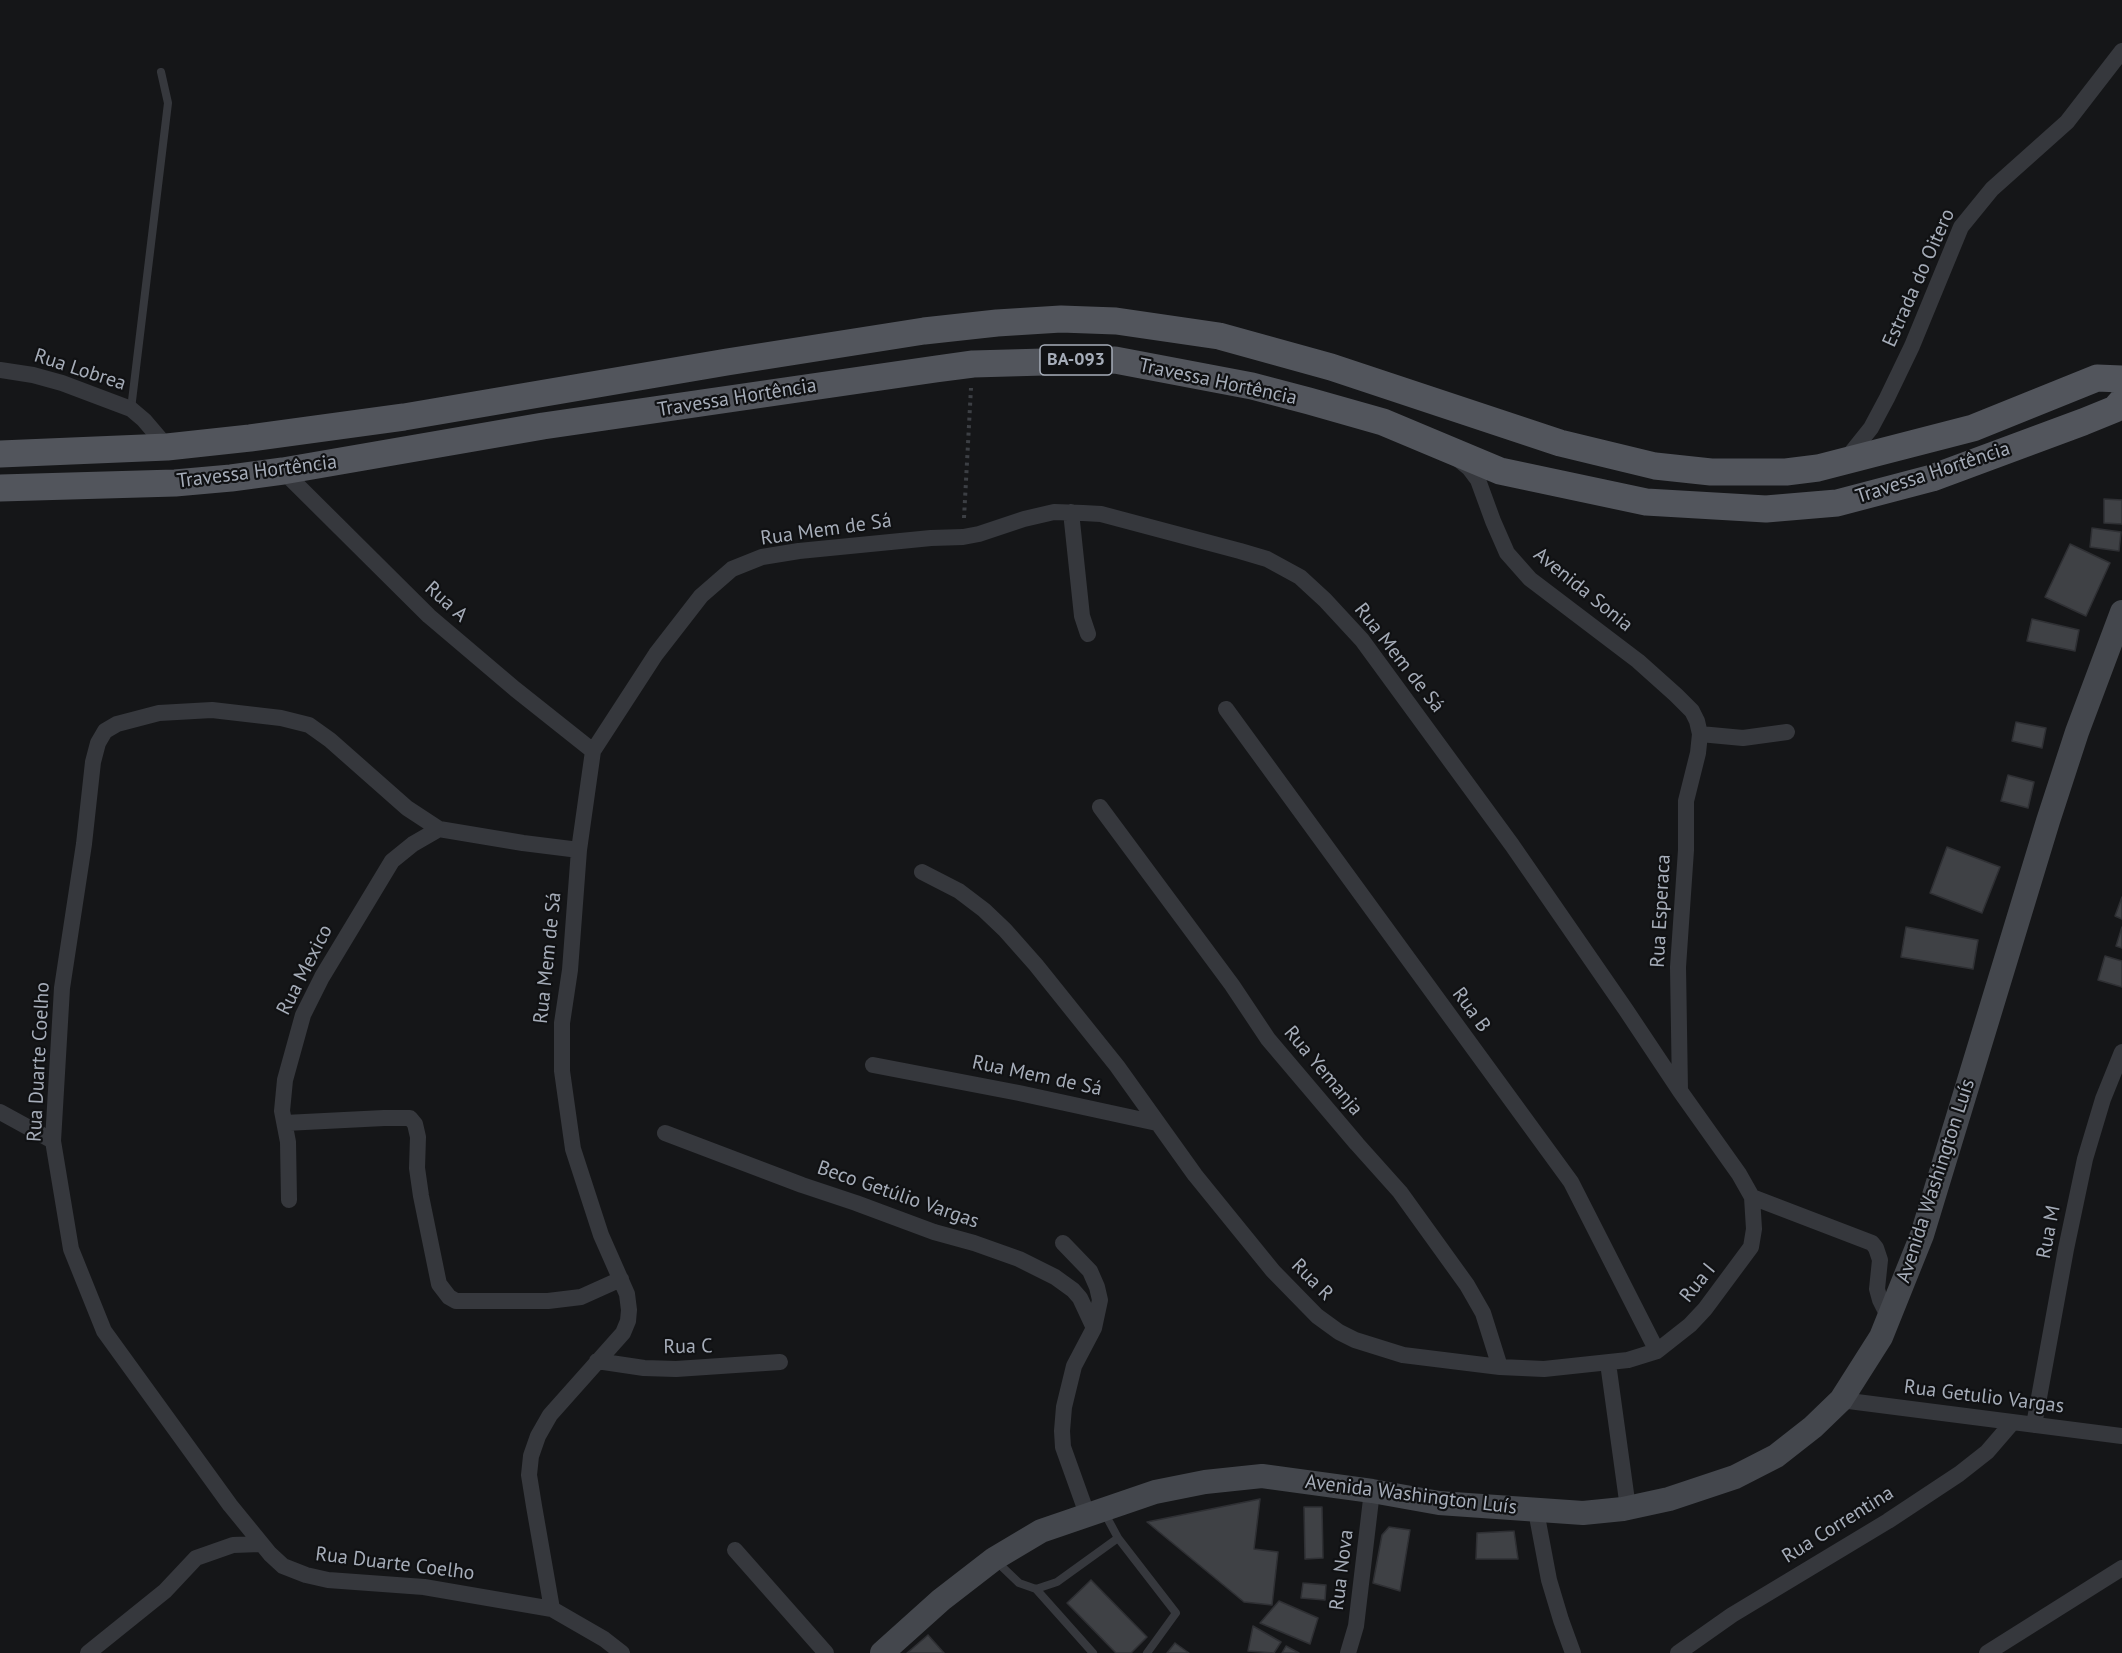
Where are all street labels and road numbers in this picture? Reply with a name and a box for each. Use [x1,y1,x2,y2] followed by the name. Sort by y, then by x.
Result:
[1878,205,1960,351] street label: Estrada do Oitero
[31,344,129,396] street label: Rua Lobrea
[1040,345,1112,375] road number: BA-093
[1137,354,1299,410] street label: Travessa Hortência
[656,374,818,422] street label: Travessa Hortência
[1853,437,2013,509] street label: Travessa Hortência
[176,450,338,494] street label: Travessa Hortência
[759,509,893,551] street label: Rua Mem de Sá
[1529,543,1637,637] street label: Avenida Sonia
[420,577,472,627] street label: Rua A
[1349,599,1449,717] street label: Rua Mem de Sá
[1646,854,1676,968] street label: Rua Esperaca
[529,891,567,1025] street label: Rua Mem de Sá
[272,921,338,1019] street label: Rua Mexico
[23,981,55,1143] street label: Rua Duarte Coelho
[1447,983,1495,1037] street label: Rua B
[1279,1021,1367,1121] street label: Rua Yemanja
[970,1051,1104,1101] street label: Rua Mem de Sá
[1892,1076,1980,1286] street label: Avenida Washington Luís
[814,1156,982,1234] street label: Beco Getúlio Vargas
[2032,1203,2066,1261] street label: Rua M
[1286,1254,1338,1306] street label: Rua R
[1675,1259,1721,1307] street label: Rua I
[663,1335,713,1359] street label: Rua C
[1903,1375,2065,1419] street label: Rua Getulio Vargas
[1304,1470,1518,1520] street label: Avenida Washington Luís
[1778,1481,1898,1569] street label: Rua Correntina
[1325,1528,1359,1612] street label: Rua Nova
[314,1542,476,1586] street label: Rua Duarte Coelho

